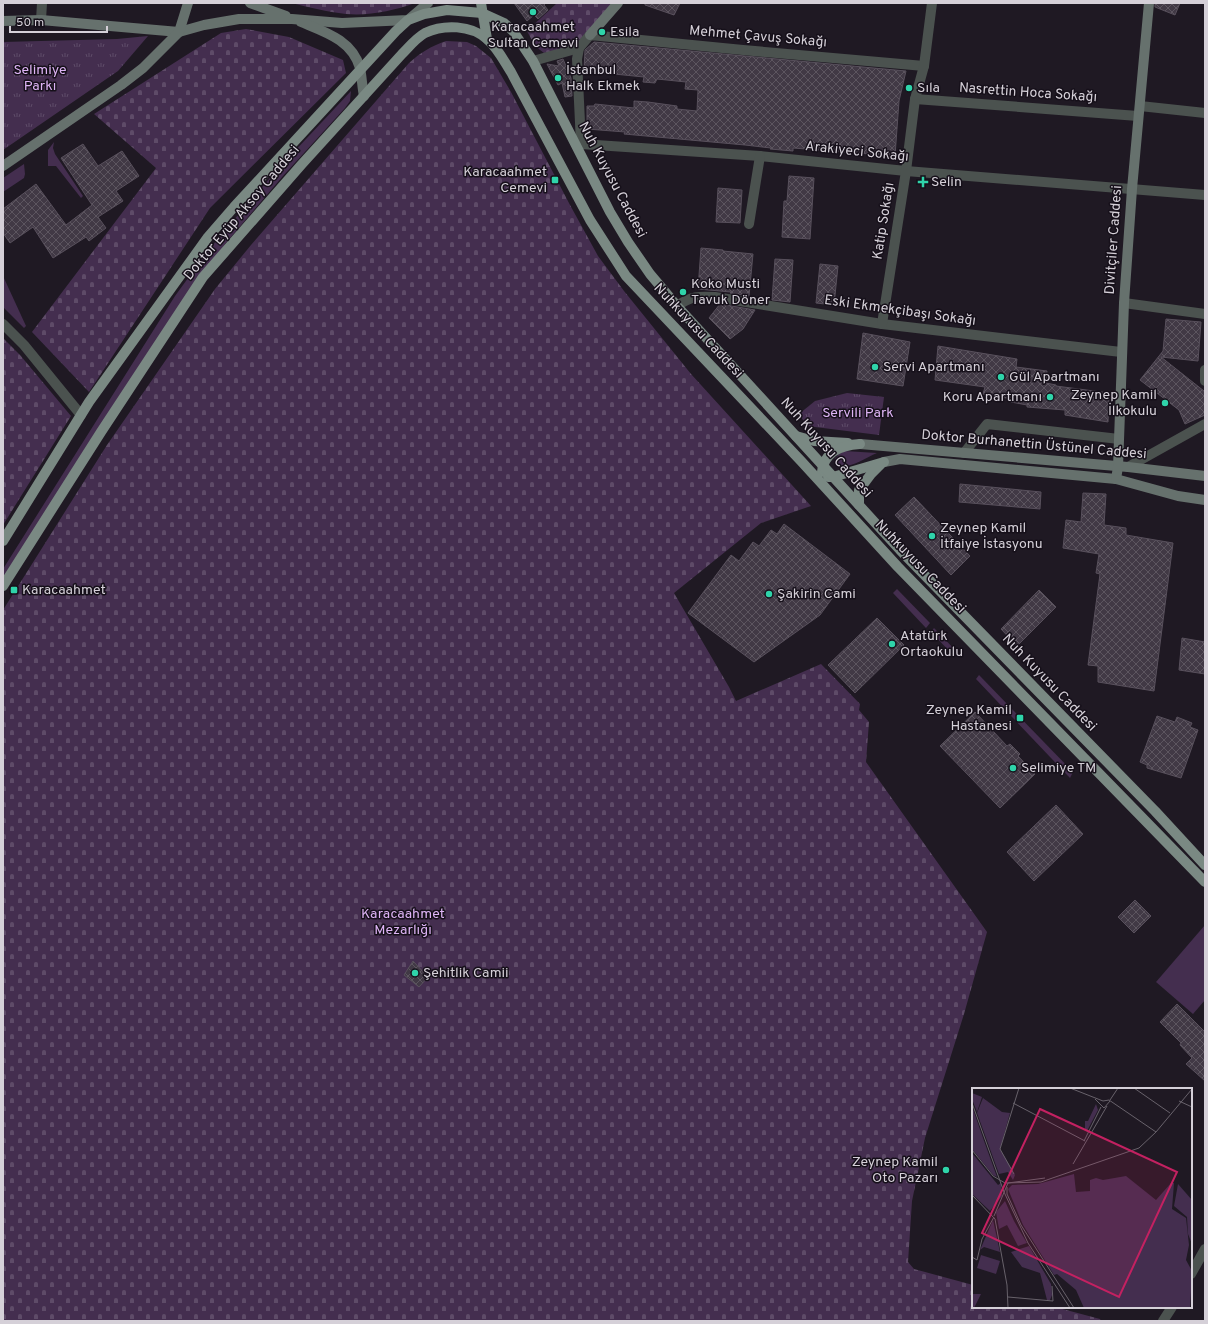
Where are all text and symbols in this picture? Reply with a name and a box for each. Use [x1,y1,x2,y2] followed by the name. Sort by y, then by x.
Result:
[528,7,538,17] marker: Karacaahmet Sultan Cemevi
[10,8,107,34] scale bar
[16,15,44,31] text: 50 m
[488,19,578,52] place label: Karacaahmet Sultan Cemevi
[688,23,828,51] street label: Mehmet Çavuş Sokağı
[610,24,639,41] place label: Esila
[597,27,607,37] marker: Esila
[566,61,640,95] place label: İstanbul Halk Ekmek
[13,62,67,95] park label: Selimiye Parkı
[553,73,563,83] marker: İstanbul Halk Ekmek
[917,80,940,97] place label: Sıla
[958,80,1098,106] street label: Nasrettin Hoca Sokağı
[904,83,914,93] marker: Sıla
[574,119,650,241] street label: Nuh Kuyusu Caddesi
[804,138,910,166] street label: Arakiyeci Sokağı
[180,142,304,284] street label: Doktor Eyüp Aksoy Caddesi
[463,164,547,197] place label: Karacaahmet Cemevi
[931,174,962,191] place label: Selin
[550,175,560,185] marker: Karacaahmet Cemevi
[918,177,928,187] marker: Selin
[869,181,899,261] street label: Katip Sokağı
[1102,185,1126,295] street label: Divitçiler Caddesi
[691,276,771,309] place label: Koko Musti Tavuk Döner
[650,280,746,382] street label: Nuhkuyusu Caddesi
[678,287,688,297] marker: Koko Musti Tavuk Döner
[823,292,977,330] street label: Eski Ekmekçibaşı Sokağı
[883,359,984,376] place label: Servi Apartmanı
[870,362,880,372] marker: Servi Apartmanı
[1009,369,1100,386] place label: Gül Apartmanı
[996,372,1006,382] marker: Gül Apartmanı
[1071,387,1157,420] place label: Zeynep Kamil İlkokulu
[943,389,1042,406] place label: Koru Apartmanı
[1045,392,1055,402] marker: Koru Apartmanı
[777,394,875,502] street label: Nuh Kuyusu Caddesi
[1160,398,1170,408] marker: Zeynep Kamil İlkokulu
[822,405,894,422] park label: Servili Park
[921,426,1147,463] street label: Doktor Burhanettin Üstünel Caddesi
[871,517,969,617] street label: Nuhkuyusu Caddesi
[940,520,1043,553] place label: Zeynep Kamil İtfaiye İstasyonu
[927,531,937,541] marker: Zeynep Kamil İtfaiye İstasyonu
[22,582,106,599] place label: Karacaahmet
[9,585,19,595] marker: Karacaahmet
[777,586,856,603] place label: Şakirin Cami
[764,589,774,599] marker: Şakirin Cami
[900,628,963,661] place label: Atatürk Ortaokulu
[998,631,1100,735] street label: Nuh Kuyusu Caddesi
[887,639,897,649] marker: Atatürk Ortaokulu
[926,702,1012,735] place label: Zeynep Kamil Hastanesi
[1015,713,1025,723] marker: Zeynep Kamil Hastanesi
[1021,760,1096,777] place label: Selimiye TM
[1008,763,1018,773] marker: Selimiye TM
[361,906,445,939] park label: Karacaahmet Mezarlığı
[423,965,509,982] place label: Şehitlik Camii
[410,968,420,978] marker: Şehitlik Camii
[972,1088,1192,1308] inset map
[852,1154,938,1187] place label: Zeynep Kamil Oto Pazarı
[941,1165,951,1175] marker: Zeynep Kamil Oto Pazarı

